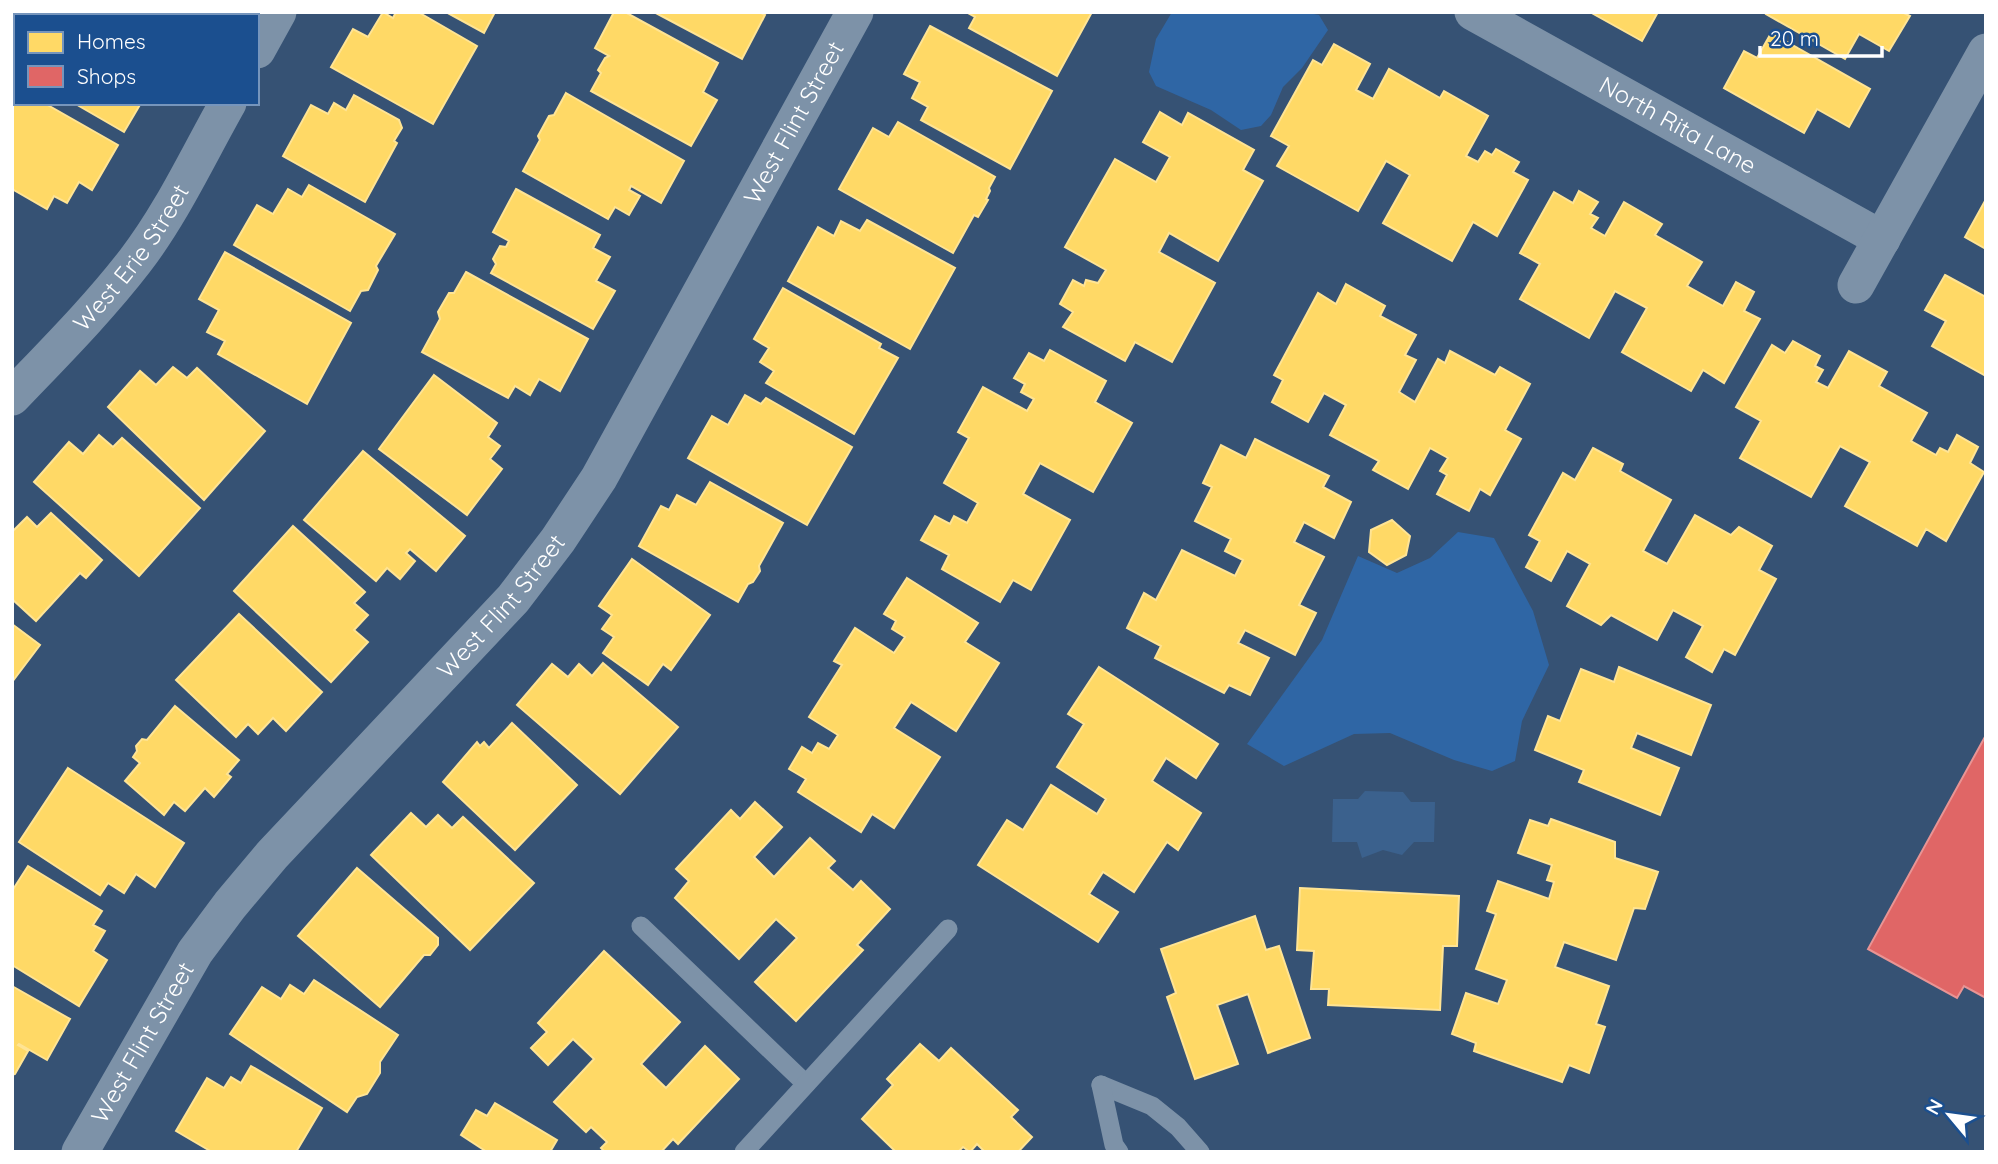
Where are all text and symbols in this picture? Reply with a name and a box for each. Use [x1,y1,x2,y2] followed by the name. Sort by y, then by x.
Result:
[14,14,259,105] legend
[1760,14,1882,58] scale bar
[1770,25,1819,51] text: 20 m
[77,28,146,54] text: Homes
[737,36,850,209] street label: West Flint Street
[77,63,136,89] text: Shops
[1594,69,1762,180] street label: North Rita Lane
[66,179,195,337] street label: West Erie Street
[430,528,571,684] street label: West Flint Street
[84,956,200,1128] street label: West Flint Street
[1914,1080,1984,1150] north arrow
[1920,1095,1948,1119] text: N

